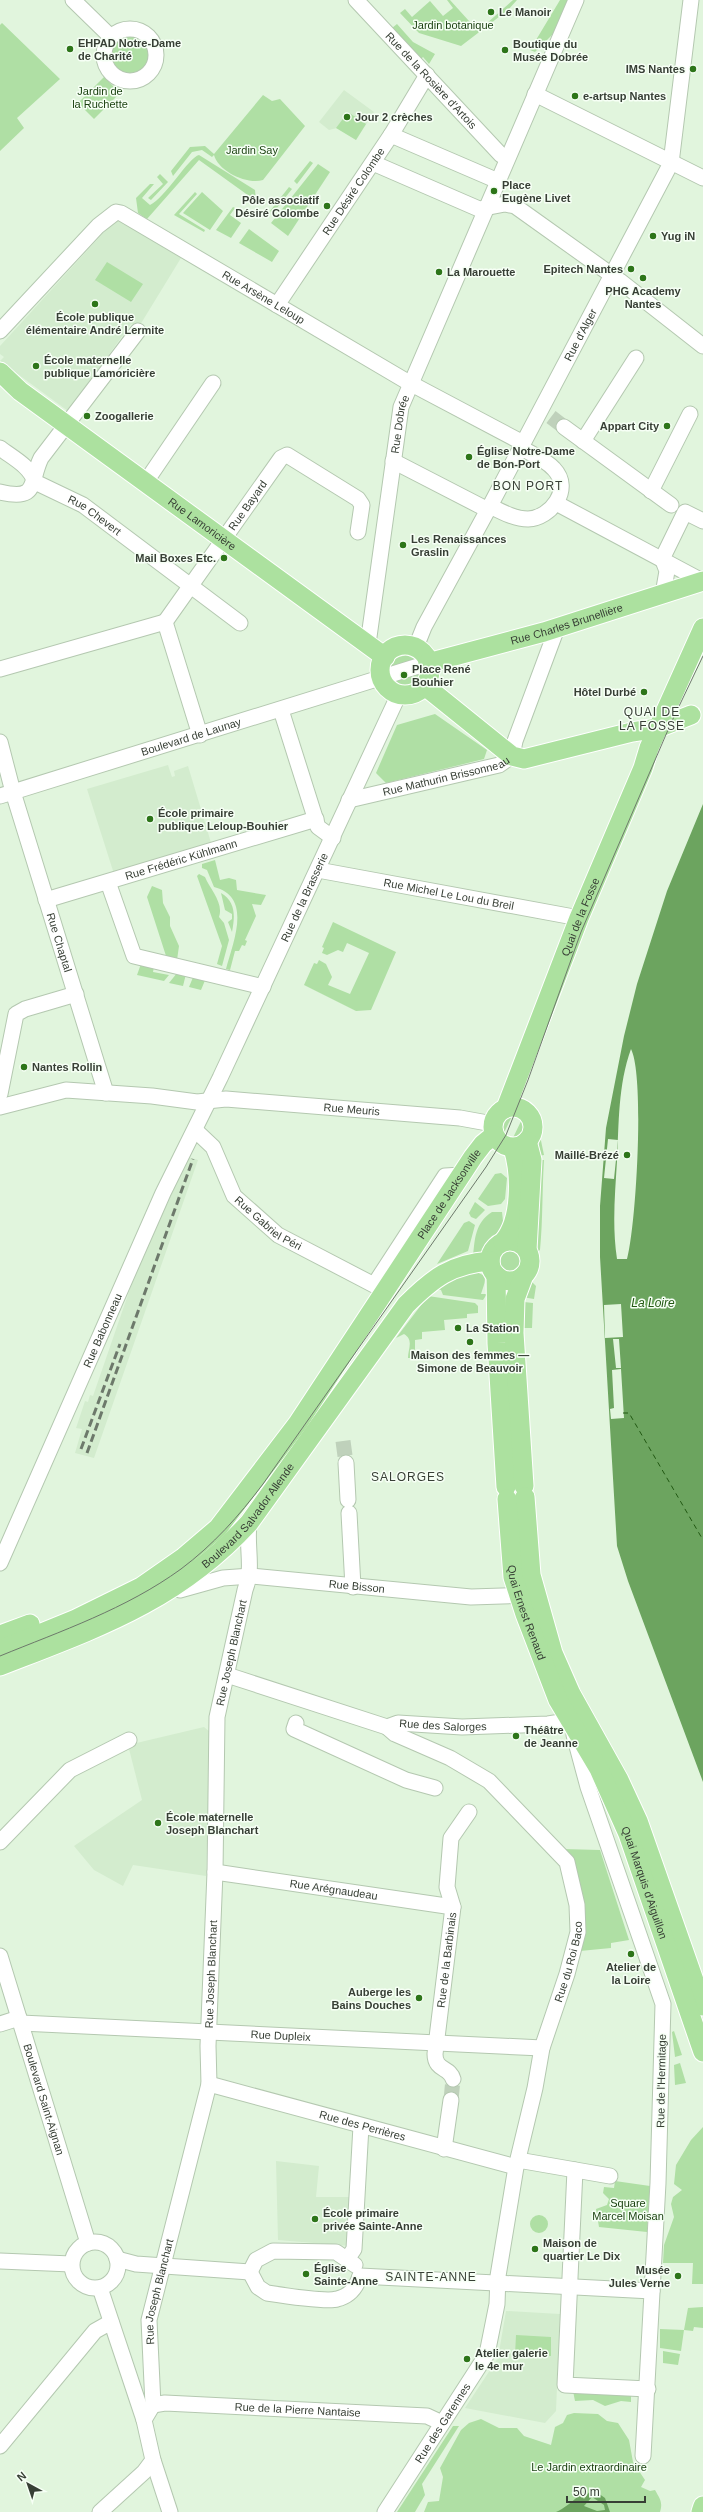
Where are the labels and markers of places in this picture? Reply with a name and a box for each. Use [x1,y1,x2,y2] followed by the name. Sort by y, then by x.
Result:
[499,6,552,18] place label: Le Manoir
[486,7,496,17] marker: Le Manoir
[78,37,181,62] place label: EHPAD Notre-Dame de Charité
[513,38,588,63] place label: Boutique du Musée Dobrée
[65,44,75,54] marker: EHPAD Notre-Dame de Charité
[500,45,510,55] marker: Boutique du Musée Dobrée
[626,63,685,75] place label: IMS Nantes
[688,64,698,74] marker: IMS Nantes
[583,90,666,102] place label: e-artsup Nantes
[570,91,580,101] marker: e-artsup Nantes
[355,111,433,123] place label: Jour 2 crèches
[342,112,352,122] marker: Jour 2 crèches
[502,179,571,204] place label: Place Eugène Livet
[489,186,499,196] marker: Place Eugène Livet
[235,194,319,219] place label: Pôle associatif Désiré Colombe
[322,201,332,211] marker: Pôle associatif Désiré Colombe
[661,230,695,242] place label: Yug iN
[648,231,658,241] marker: Yug iN
[544,263,623,275] place label: Epitech Nantes
[626,264,636,274] marker: Epitech Nantes
[447,266,515,278] place label: La Marouette
[434,267,444,277] marker: La Marouette
[638,273,648,283] marker: PHG Academy Nantes
[605,285,682,310] place label: PHG Academy Nantes
[90,299,100,309] marker: École publique élémentaire André Lermite
[26,311,164,336] place label: École publique élémentaire André Lermite
[44,354,155,379] place label: École maternelle publique Lamoricière
[31,361,41,371] marker: École maternelle publique Lamoricière
[95,410,154,422] place label: Zoogallerie
[82,411,92,421] marker: Zoogallerie
[600,420,660,432] place label: Appart City
[662,421,672,431] marker: Appart City
[477,445,575,470] place label: Église Notre-Dame de Bon-Port
[464,452,474,462] marker: Église Notre-Dame de Bon-Port
[411,533,506,558] place label: Les Renaissances Graslin
[398,540,408,550] marker: Les Renaissances Graslin
[135,552,216,564] place label: Mail Boxes Etc.
[219,553,229,563] marker: Mail Boxes Etc.
[412,663,471,688] place label: Place René Bouhier
[399,670,409,680] marker: Place René Bouhier
[574,686,636,698] place label: Hôtel Durbé
[639,687,649,697] marker: Hôtel Durbé
[158,807,289,832] place label: École primaire publique Leloup-Bouhier
[145,814,155,824] marker: École primaire publique Leloup-Bouhier
[32,1061,103,1073] place label: Nantes Rollin
[19,1062,29,1072] marker: Nantes Rollin
[555,1149,619,1161] place label: Maillé-Brézé
[622,1150,632,1160] marker: Maillé-Brézé
[466,1322,519,1334] place label: La Station
[453,1323,463,1333] marker: La Station
[465,1337,475,1347] marker: Maison des femmes — Simone de Beauvoir
[411,1349,529,1374] place label: Maison des femmes — Simone de Beauvoir
[524,1724,578,1749] place label: Théâtre de Jeanne
[511,1731,521,1741] marker: Théâtre de Jeanne
[166,1811,259,1836] place label: École maternelle Joseph Blanchart
[153,1818,163,1828] marker: École maternelle Joseph Blanchart
[626,1949,636,1959] marker: Atelier de la Loire
[606,1961,656,1986] place label: Atelier de la Loire
[332,1986,411,2011] place label: Auberge les Bains Douches
[414,1993,424,2003] marker: Auberge les Bains Douches
[323,2207,423,2232] place label: École primaire privée Sainte-Anne
[310,2214,320,2224] marker: École primaire privée Sainte-Anne
[543,2237,621,2262] place label: Maison de quartier Le Dix
[530,2244,540,2254] marker: Maison de quartier Le Dix
[314,2262,378,2287] place label: Église Sainte-Anne
[609,2264,670,2289] place label: Musée Jules Verne
[301,2269,311,2279] marker: Église Sainte-Anne
[673,2271,683,2281] marker: Musée Jules Verne
[475,2347,548,2372] place label: Atelier galerie le 4e mur
[462,2354,472,2364] marker: Atelier galerie le 4e mur

